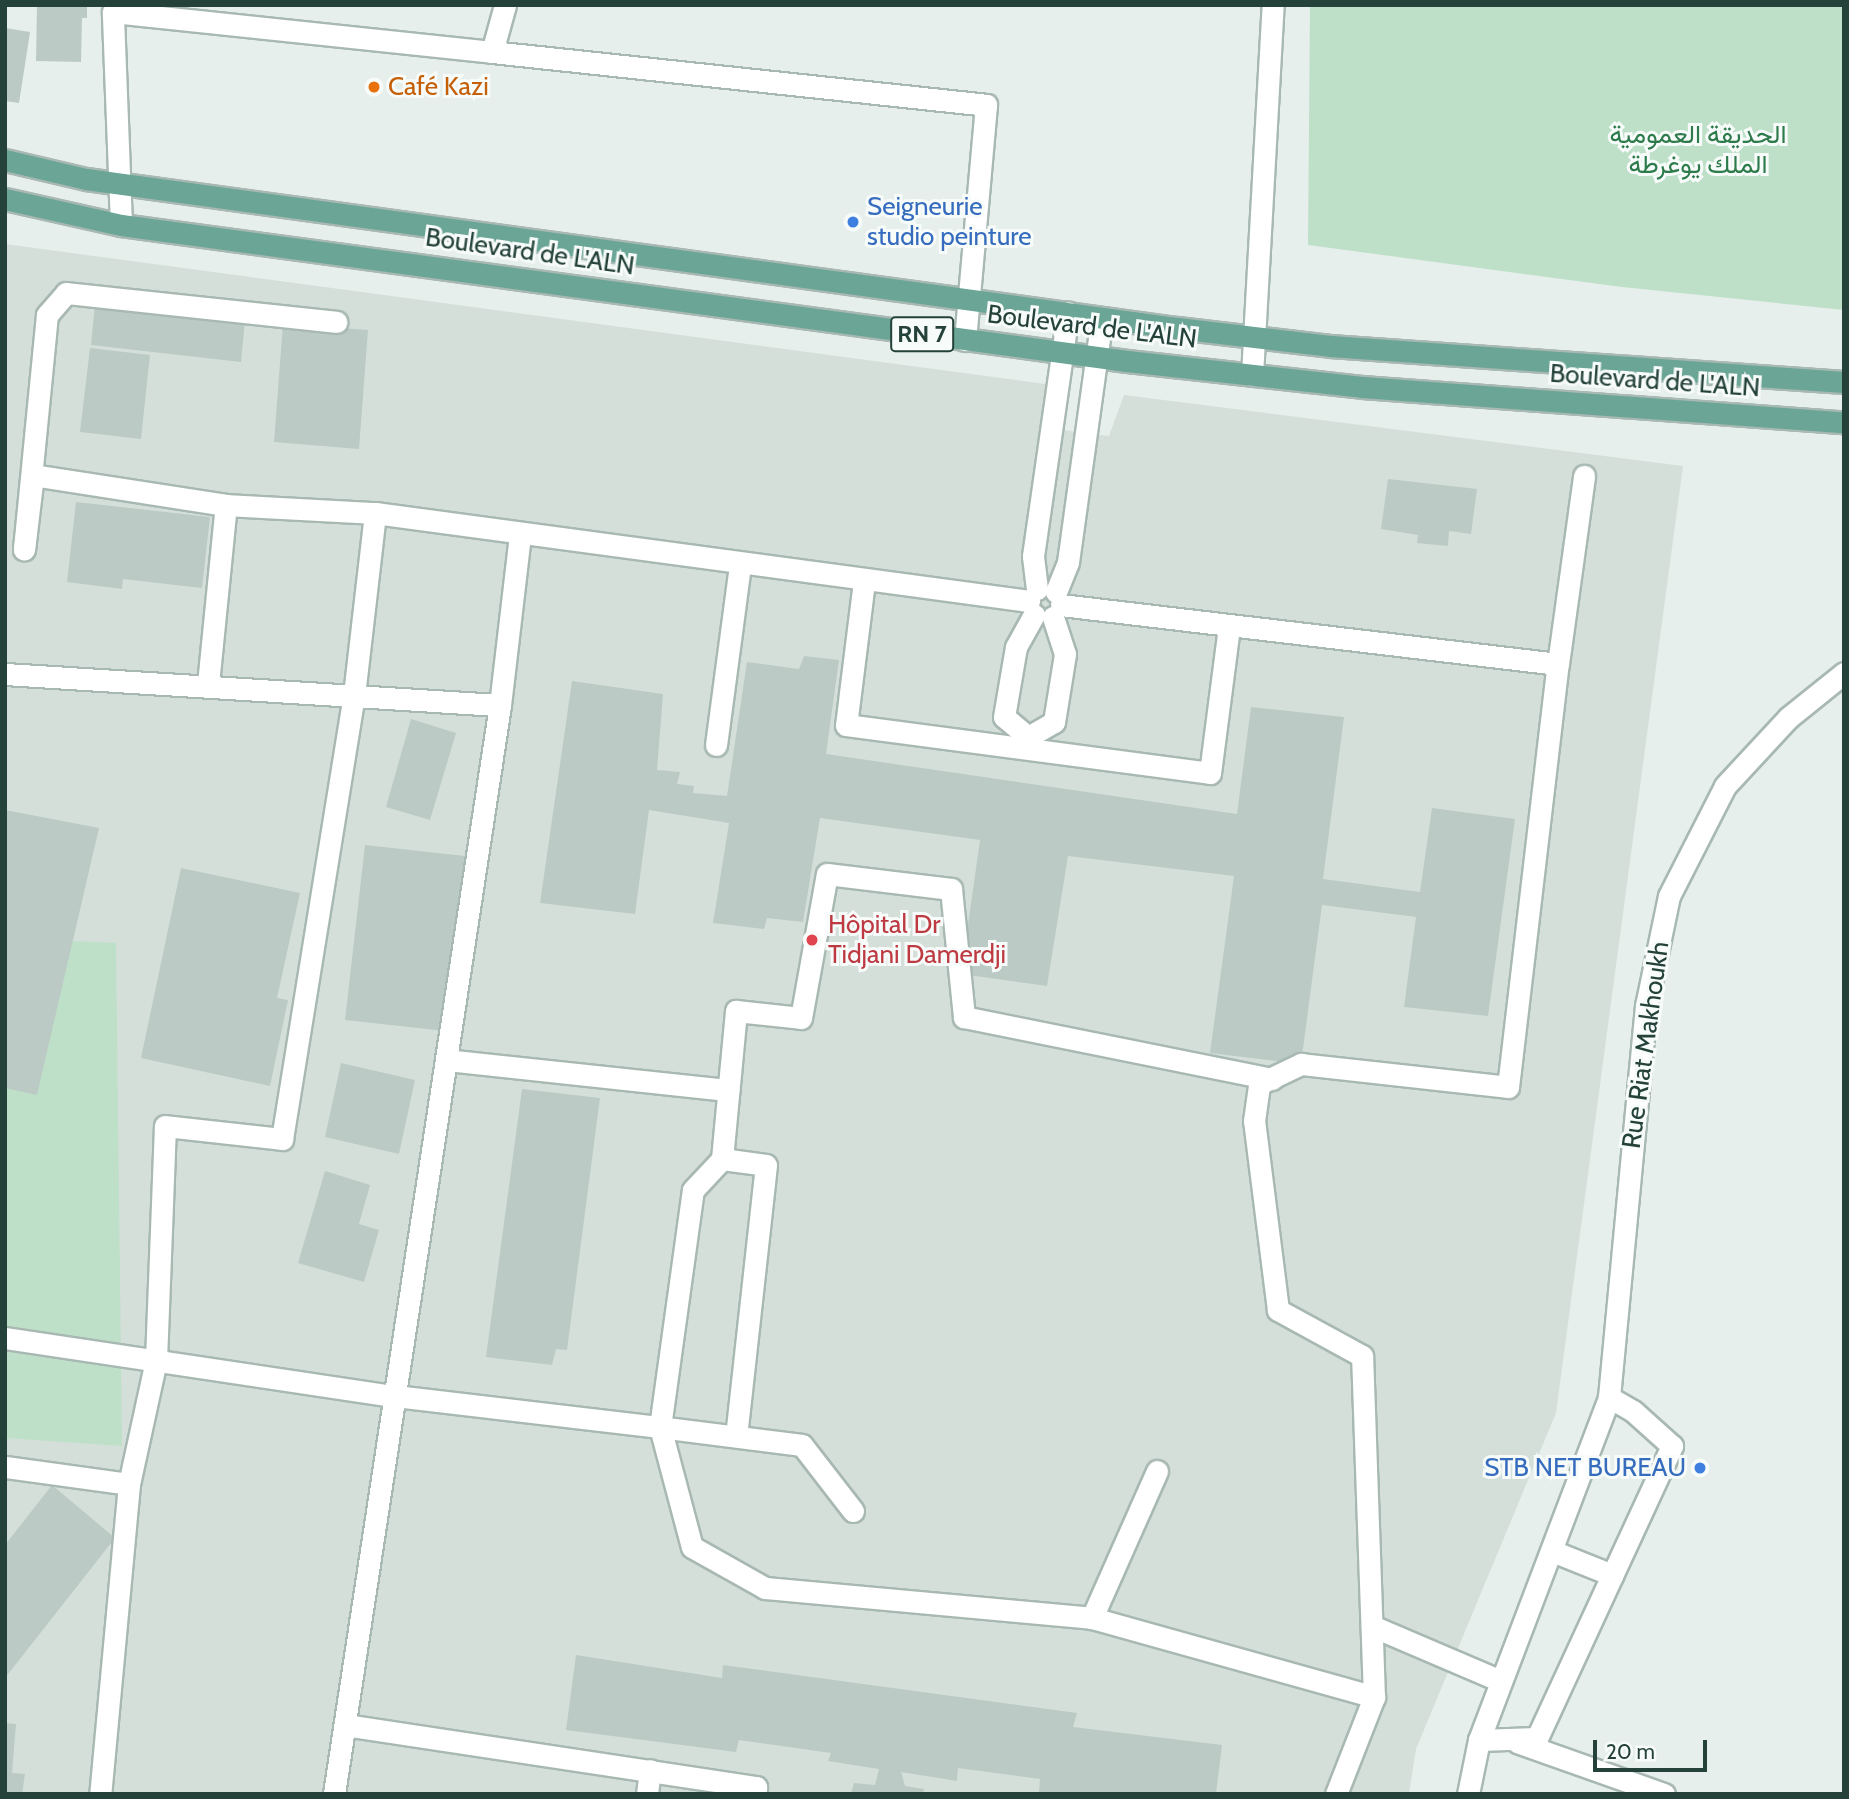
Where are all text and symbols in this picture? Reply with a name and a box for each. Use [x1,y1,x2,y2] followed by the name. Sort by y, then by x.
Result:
[388,71,489,103] place label: Café Kazi
[366,79,382,95] marker: Café Kazi
[1609,119,1787,180] park label: الحديقة العمومية الملك يوغرطة
[867,191,1031,252] place label: Seigneurie studio peinture
[845,214,861,230] marker: Seigneurie studio peinture
[423,222,637,282] street label: Boulevard de L'ALN
[985,299,1199,355] street label: Boulevard de L'ALN
[889,314,955,354] road number: RN 7
[1549,358,1761,404] street label: Boulevard de L'ALN
[828,909,1006,970] place label: Hôpital Dr Tidjani Damerdji
[802,930,822,950] marker: Hôpital Dr Tidjani Damerdji
[1616,939,1676,1151] street label: Rue Riat Makhoukh
[1484,1452,1686,1484] place label: STB NET BUREAU
[1692,1460,1708,1476] marker: STB NET BUREAU
[1597,1726,1711,1770] scale bar
[1606,1739,1655,1764] text: 20 m

